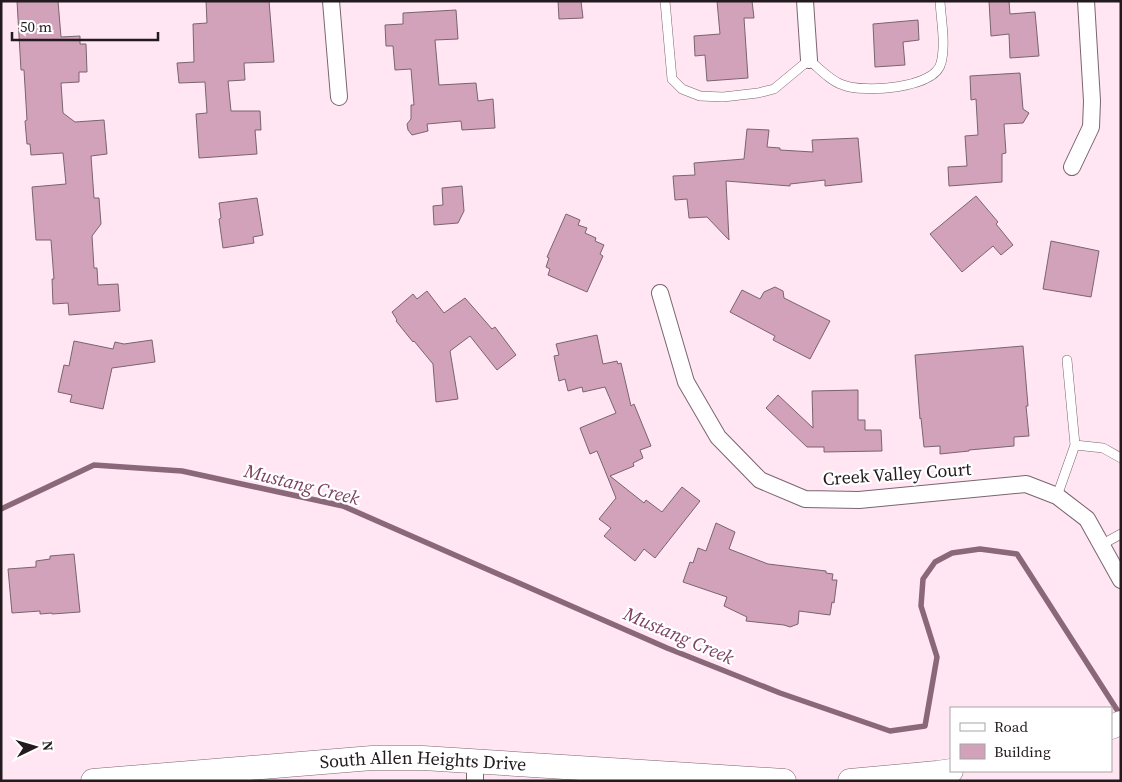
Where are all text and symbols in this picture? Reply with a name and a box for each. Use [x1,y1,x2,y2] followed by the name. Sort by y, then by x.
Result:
[12,10,159,42] scale bar
[20,16,52,37] text: 50 m
[822,456,972,491] street label: Creek Valley Court
[241,457,362,511] water label: Mustang Creek
[619,600,738,670] water label: Mustang Creek
[950,707,1112,772] legend
[994,716,1028,737] text: Road
[10,722,60,772] north arrow
[38,740,58,752] text: N
[994,741,1051,762] text: Building
[319,745,527,777] street label: South Allen Heights Drive

